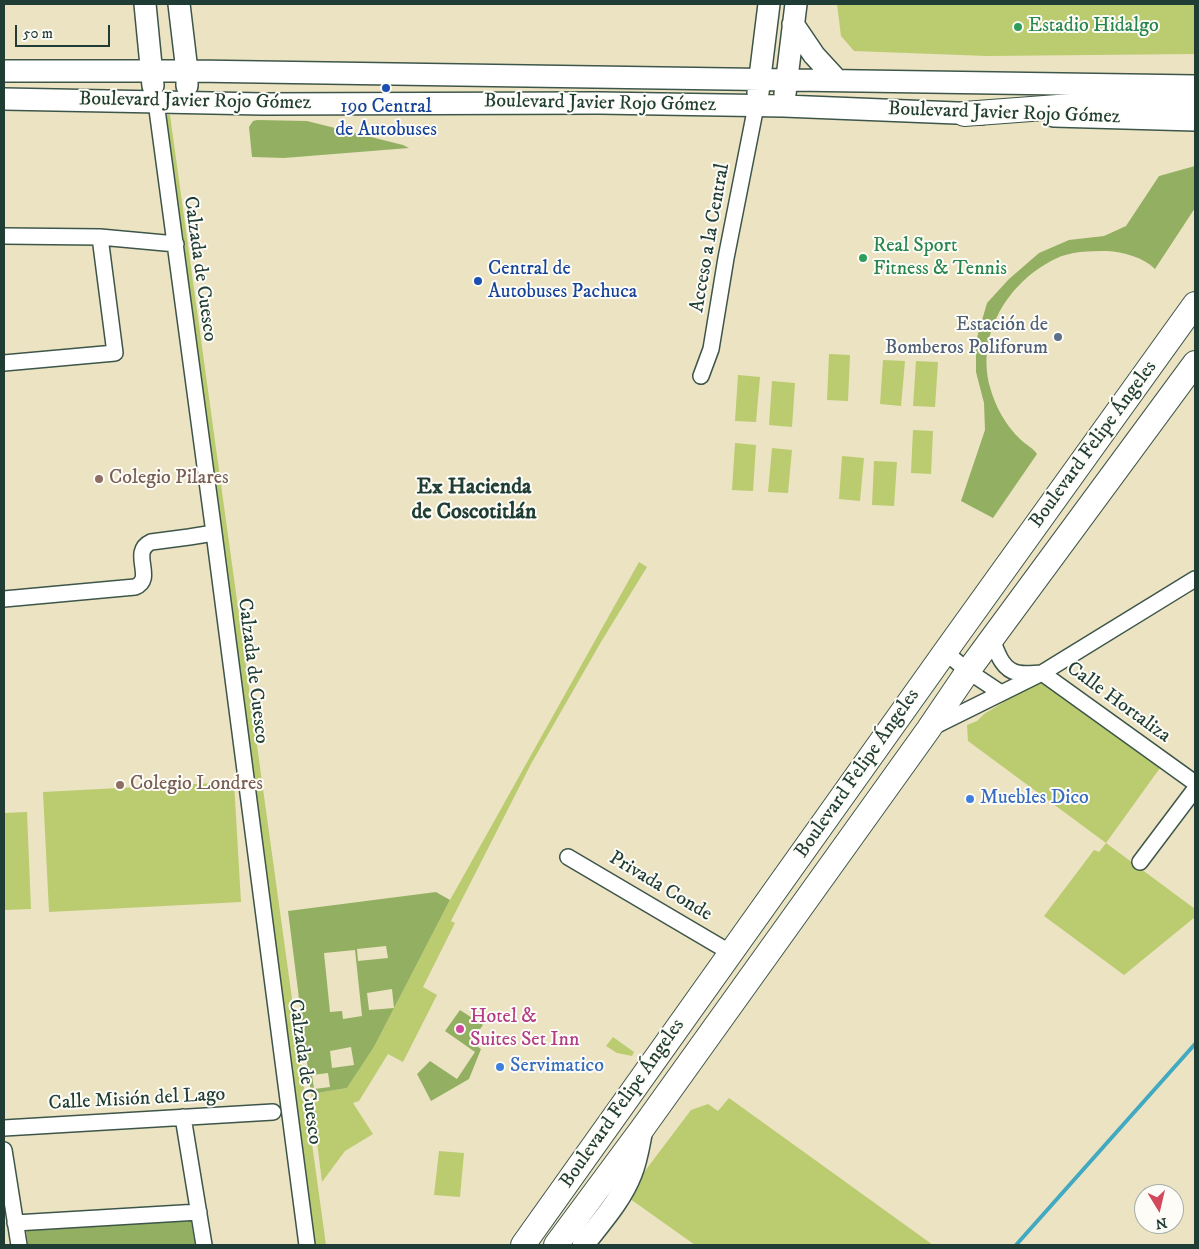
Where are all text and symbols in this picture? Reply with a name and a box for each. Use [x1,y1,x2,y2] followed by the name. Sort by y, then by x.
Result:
[18,15,112,47] scale bar
[1028,15,1159,39] place label: Estadio Hidalgo
[1012,21,1024,33] marker: Estadio Hidalgo
[23,24,53,43] text: 50 m
[380,82,392,94] marker: 19o Central de Autobuses
[79,88,311,116] street label: Boulevard Javier Rojo Gómez
[484,90,716,118] street label: Boulevard Javier Rojo Gómez
[335,96,437,143] place label: 19o Central de Autobuses
[887,98,1121,130] street label: Boulevard Javier Rojo Gómez
[686,162,736,314] street label: Acceso a la Central
[177,195,221,343] street label: Calzada de Cuesco
[873,235,1007,282] place label: Real Sport Fitness & Tennis
[857,252,869,264] marker: Real Sport Fitness & Tennis
[488,258,637,305] place label: Central de Autobuses Pachuca
[472,275,484,287] marker: Central de Autobuses Pachuca
[885,314,1048,361] place label: Estación de Bomberos Poliforum
[1052,331,1064,343] marker: Estación de Bomberos Poliforum
[1025,357,1163,533] street label: Boulevard Felipe Ángeles
[109,467,229,491] place label: Colegio Pilares
[93,473,105,485] marker: Colegio Pilares
[412,475,536,526] district label: Ex Hacienda de Coscotitlán
[231,597,273,745] street label: Calzada de Cuesco
[1061,657,1175,749] street label: Calle Hortaliza
[790,685,926,863] street label: Boulevard Felipe Ángeles
[130,773,263,797] place label: Colegio Londres
[114,779,126,791] marker: Colegio Londres
[980,787,1089,811] place label: Muebles Dico
[964,793,976,805] marker: Muebles Dico
[604,847,716,927] street label: Privada Conde
[282,998,326,1146] street label: Calzada de Cuesco
[470,1006,579,1053] place label: Hotel & Suites Set Inn
[555,1015,691,1193] street label: Boulevard Felipe Ángeles
[454,1023,466,1035] marker: Hotel & Suites Set Inn
[510,1055,604,1079] place label: Servimatico
[494,1061,506,1073] marker: Servimatico
[48,1083,226,1117] street label: Calle Misión del Lago
[1134,1184,1184,1234] north arrow
[1154,1213,1168,1233] text: N

